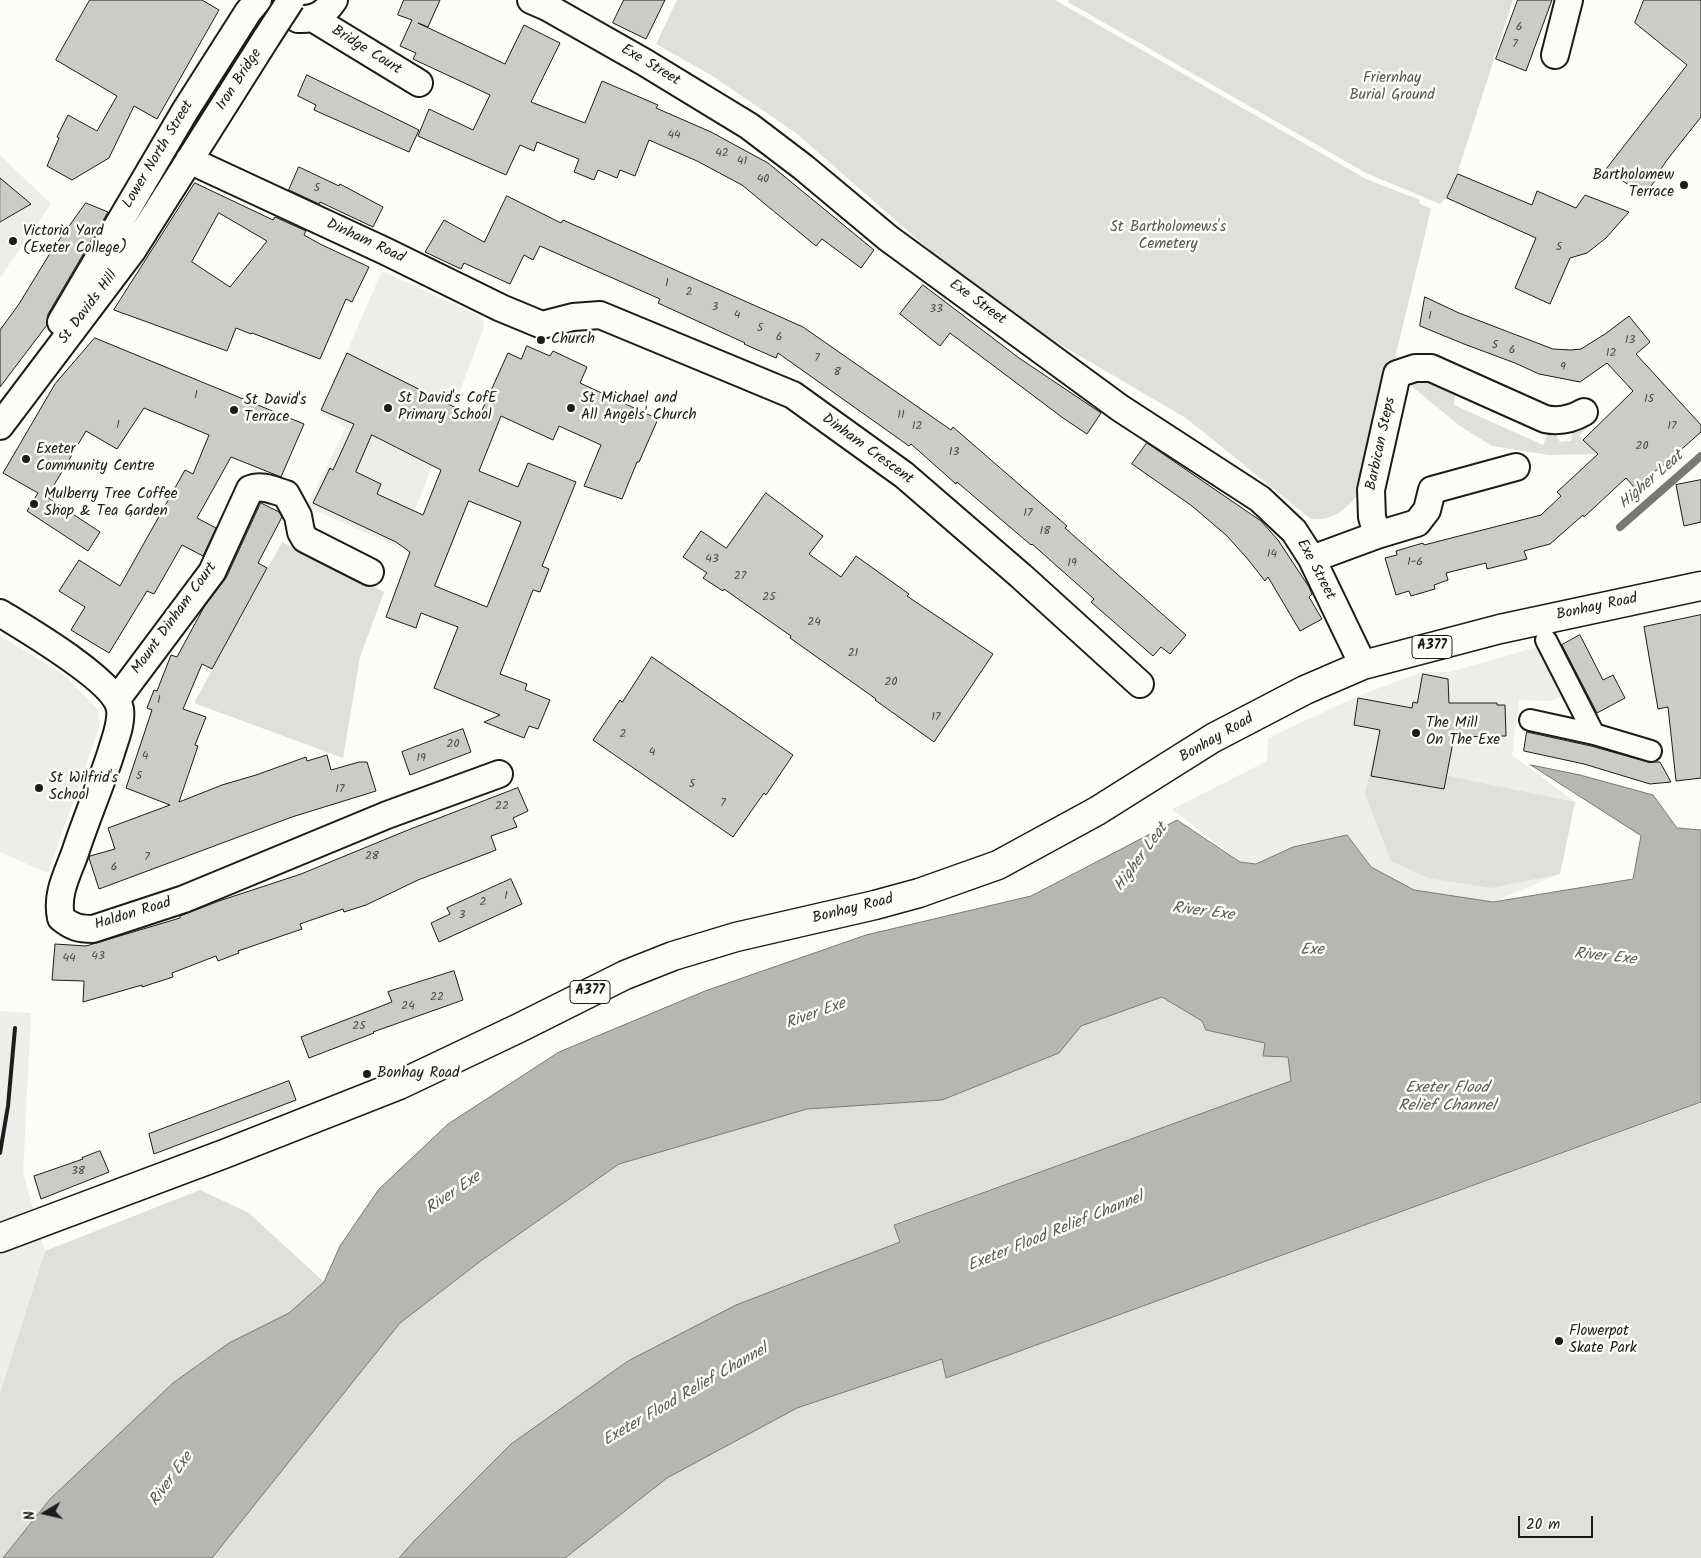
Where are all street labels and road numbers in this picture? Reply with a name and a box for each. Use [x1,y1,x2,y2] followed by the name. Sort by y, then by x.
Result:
[328,22,404,80] street label: Bridge Court
[617,41,683,91] street label: Exe Street
[213,46,267,114] street label: Iron Bridge
[120,98,198,212] street label: Lower North Street
[323,216,407,268] street label: Dinham Road
[56,268,122,348] street label: St Davids Hill
[945,276,1009,330] street label: Exe Street
[1363,396,1401,492] street label: Barbican Steps
[818,411,916,489] street label: Dinham Crescent
[1292,537,1338,603] street label: Exe Street
[128,560,222,678] street label: Mount Dinham Court
[1555,591,1639,625] street label: Bonhay Road
[1412,636,1452,659] road number: A377
[1177,711,1257,767] street label: Bonhay Road
[811,891,895,929] street label: Bonhay Road
[93,895,173,935] street label: Haldon Road
[570,980,610,1004] road number: A377

